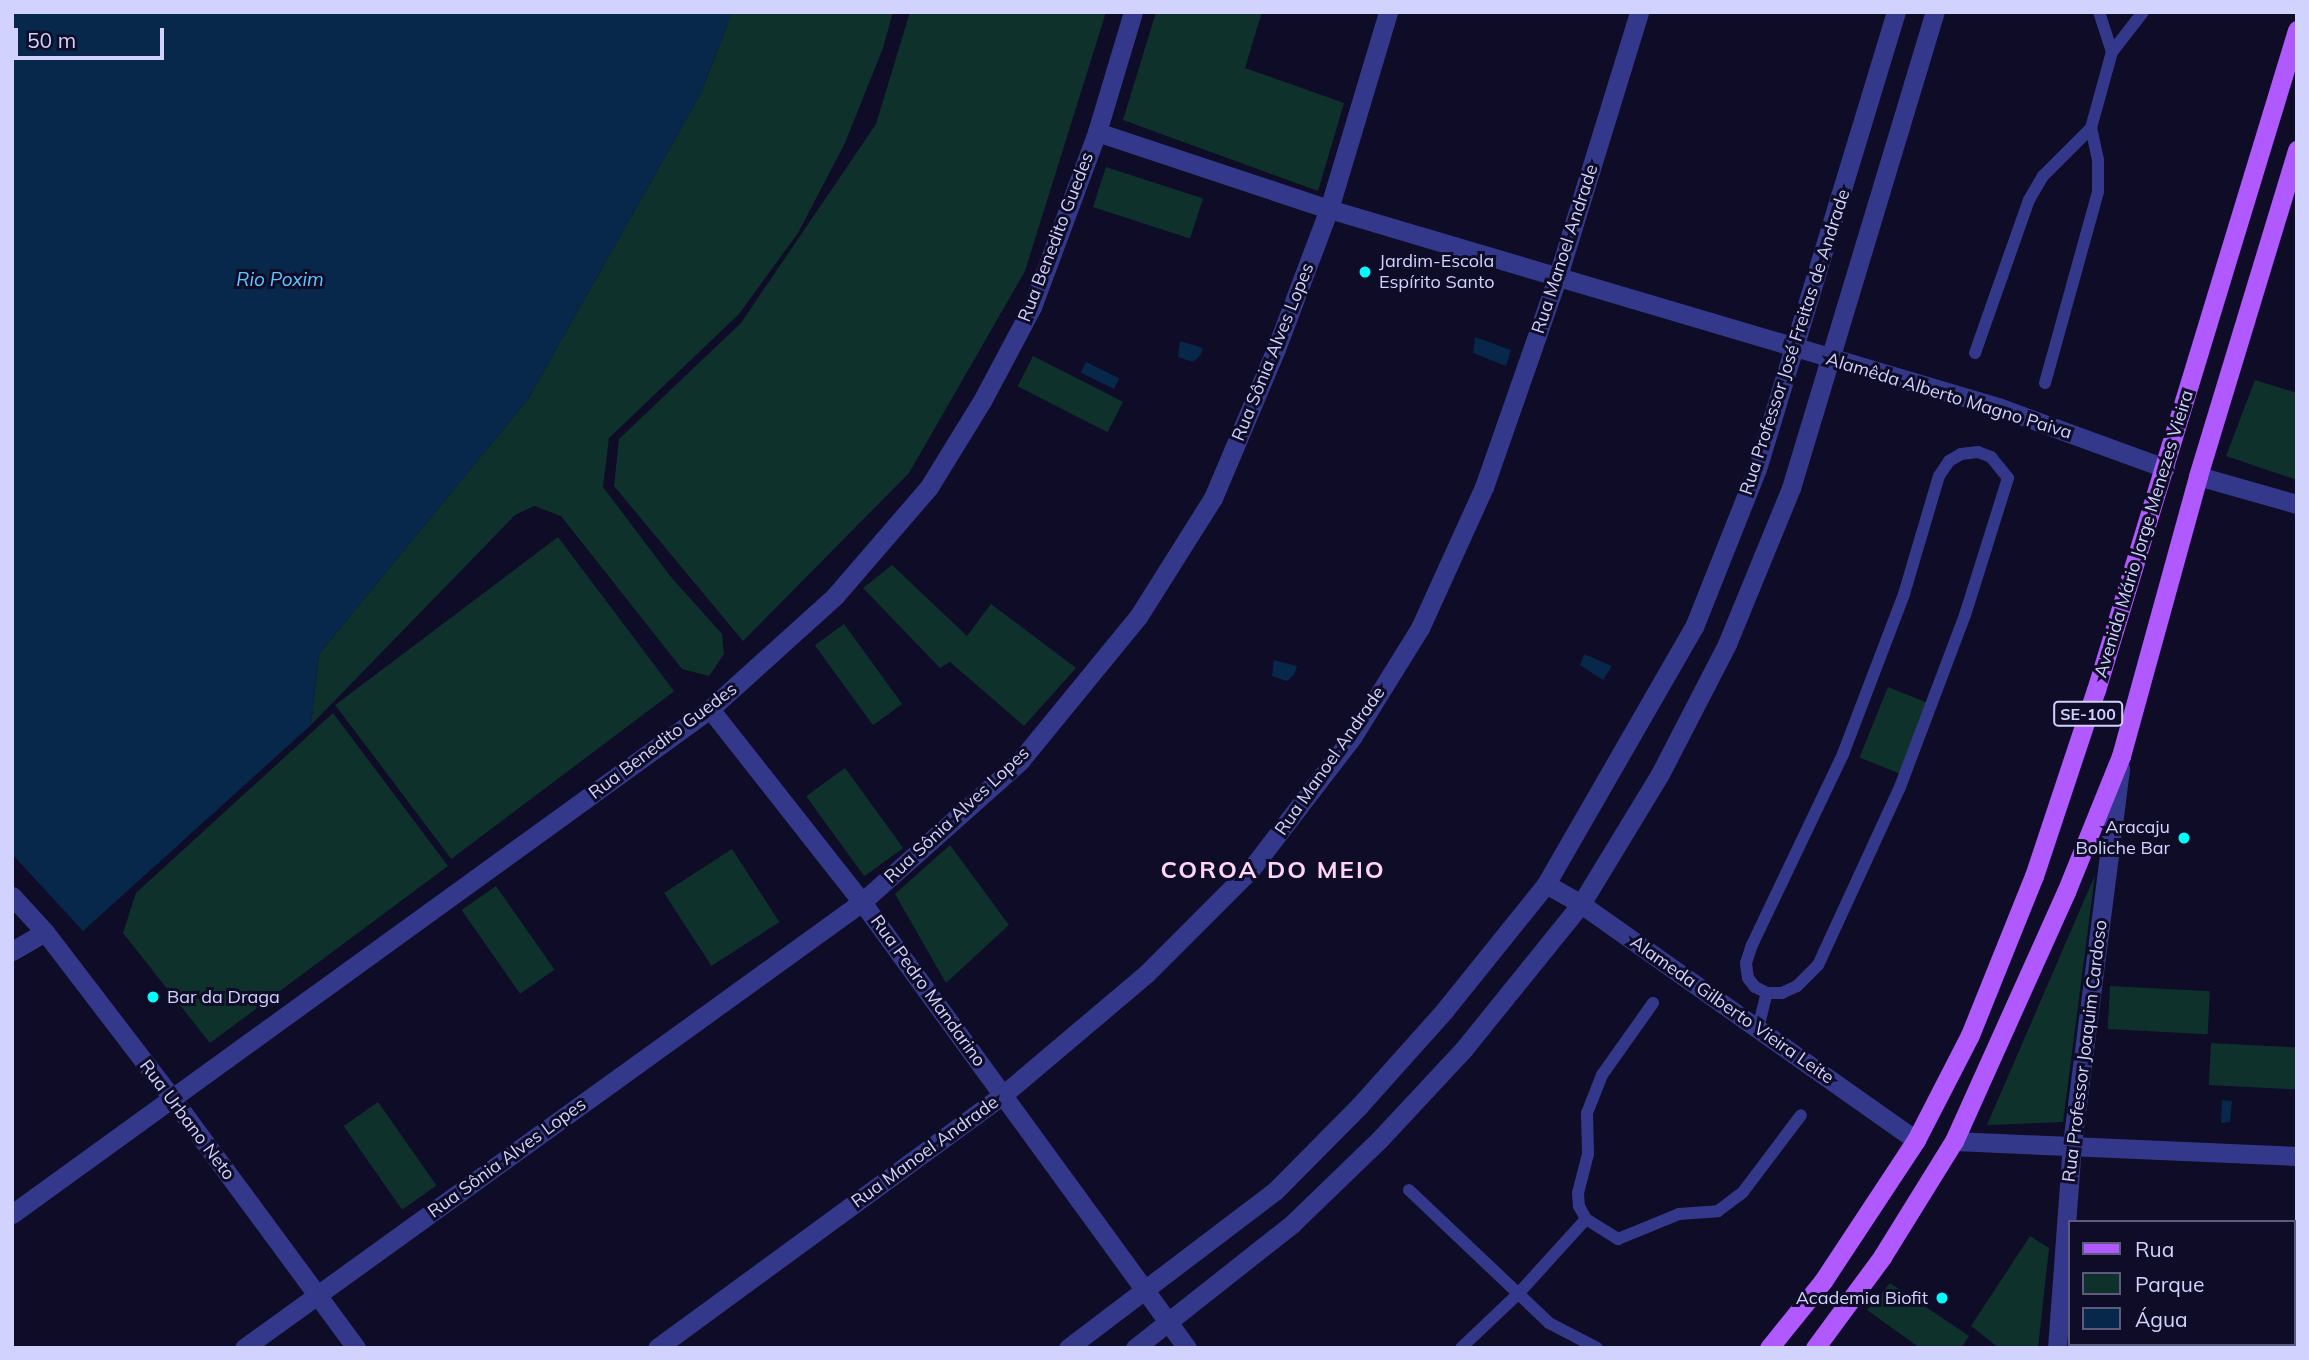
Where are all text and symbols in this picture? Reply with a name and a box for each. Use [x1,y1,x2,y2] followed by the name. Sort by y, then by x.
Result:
[18,14,168,58] scale bar
[27,27,76,53] text: 50 m
[1014,149,1098,325] street label: Rua Benedito Guedes
[1527,162,1603,336] street label: Rua Manoel Andrade
[1735,187,1855,497] street label: Rua Professor José Freitas de Andrade
[1379,251,1495,294] place label: Jardim-Escola Espírito Santo
[1227,260,1319,444] street label: Rua Sônia Alves Lopes
[1357,264,1373,280] marker: Jardim-Escola Espírito Santo
[236,269,324,291] water label: Rio Poxim
[1824,348,2074,444] street label: Alamêda Alberto Magno Paiva
[2090,388,2198,680] street label: Avenida Mário Jorge Menezes Vieira
[585,678,741,804] street label: Rua Benedito Guedes
[1271,682,1389,840] street label: Rua Manoel Andrade
[2053,702,2123,726] road number: SE-100
[880,742,1034,888] street label: Rua Sônia Alves Lopes
[2075,817,2170,860] place label: Aracaju Boliche Bar
[2176,830,2192,846] marker: Aracaju Boliche Bar
[1162,856,1384,884] district label: COROA DO MEIO
[866,911,990,1071] street label: Rua Pedro Mandarino
[2058,919,2112,1183] street label: Rua Professor Joaquim Cardoso
[1626,931,1838,1089] street label: Alameda Gilberto Vieira Leite
[167,986,280,1008] place label: Bar da Draga
[145,989,161,1005] marker: Bar da Draga
[135,1056,239,1184] street label: Rua Urbano Neto
[847,1091,1003,1213] street label: Rua Manoel Andrade
[424,1093,590,1223] street label: Rua Sônia Alves Lopes
[2068,1220,2295,1346] legend
[2135,1236,2174,1262] text: Rua
[2135,1271,2204,1297] text: Parque
[1796,1287,1928,1309] place label: Academia Biofit
[1934,1290,1950,1306] marker: Academia Biofit
[2135,1306,2188,1332] text: Água

